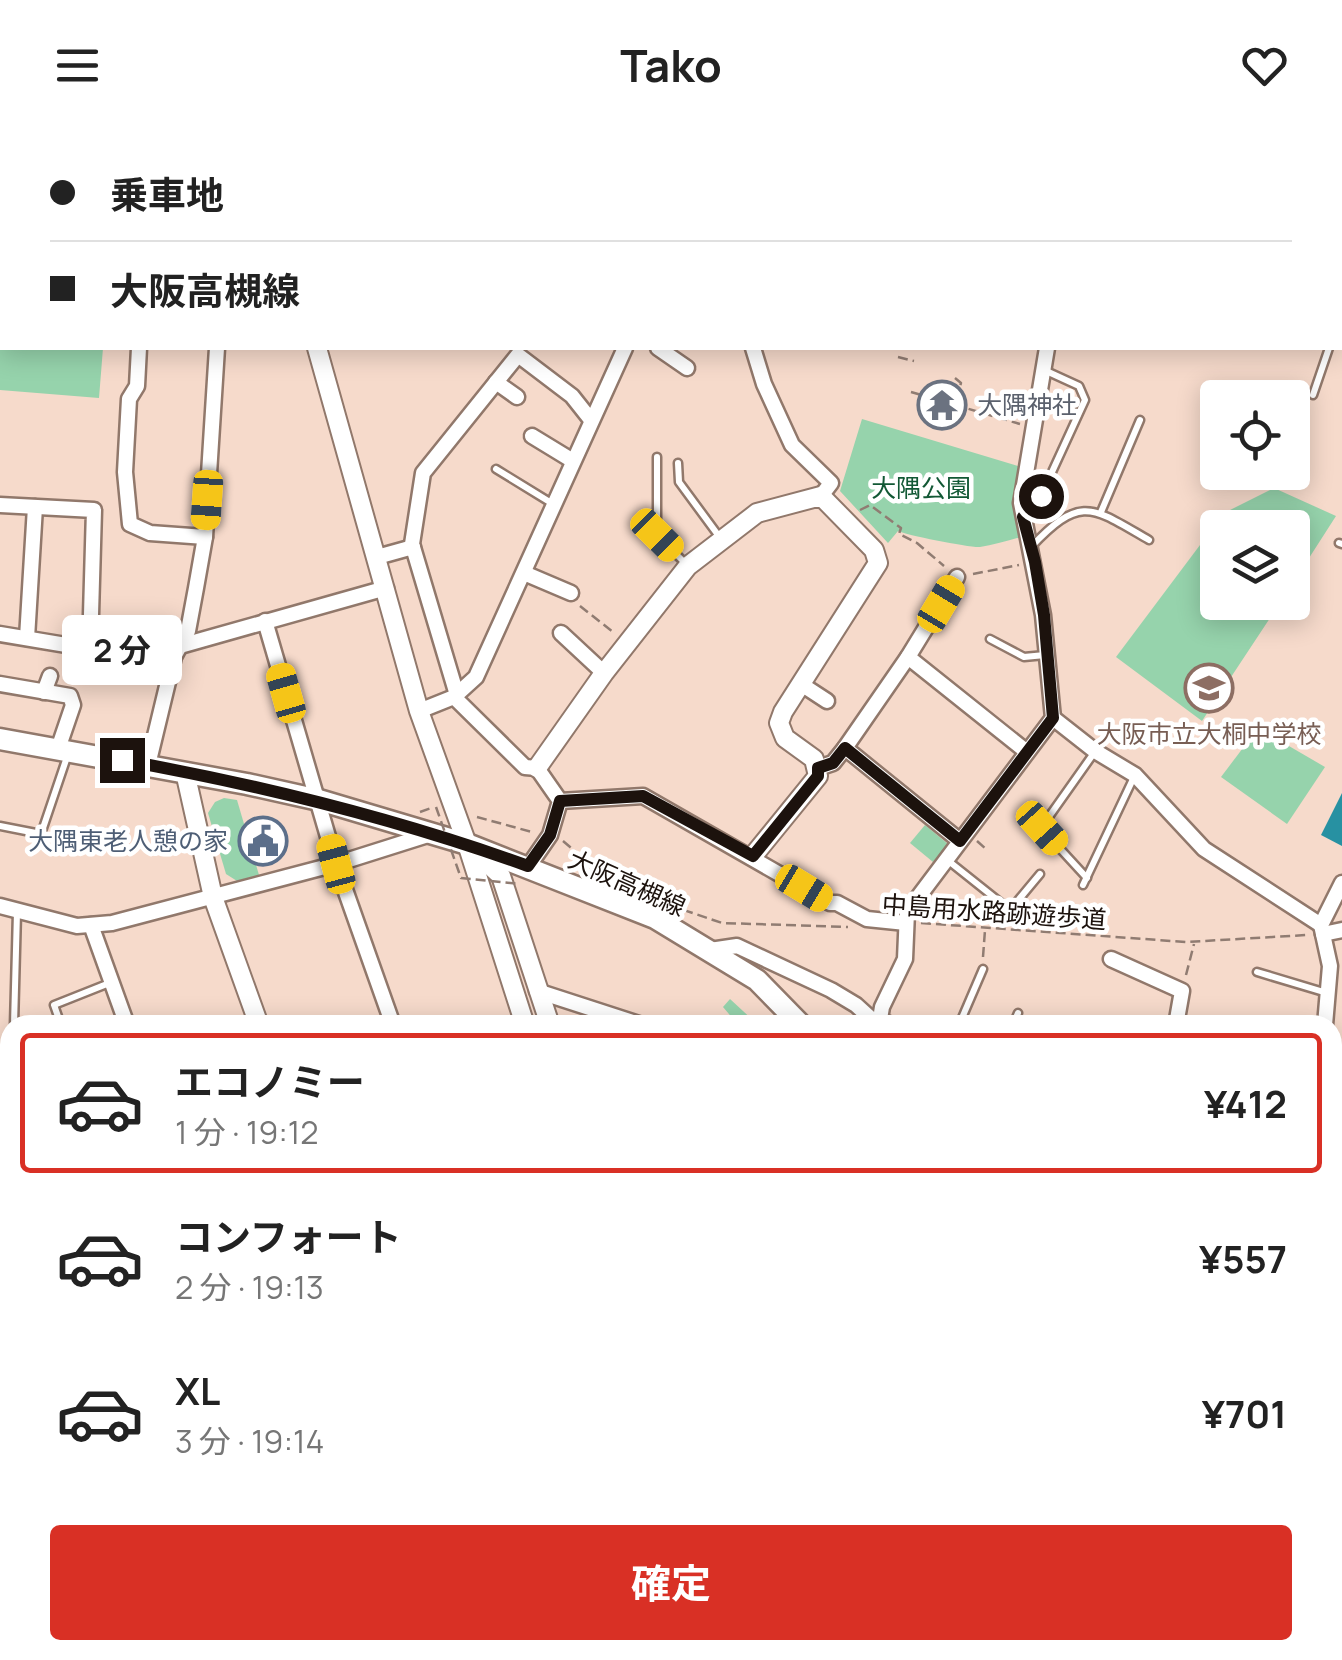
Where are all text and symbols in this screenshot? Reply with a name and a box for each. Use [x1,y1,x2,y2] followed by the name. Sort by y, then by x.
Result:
[620,34,722,96] text: Tako
[50,38,105,93] icon: menu
[1237,38,1292,93] icon: heart
[110,168,224,220] text: 乗車地
[110,264,300,316] text: 大阪高槻線
[916,379,968,431] temple icon: 大隅神社
[1200,380,1310,620] map controls
[1200,380,1310,490] button: locate
[977,387,1077,422] place label: 大隅神社
[190,469,224,531] car
[871,470,971,505] park label: 大隅公園
[1019,474,1064,519] route start
[625,503,689,567] car
[1200,510,1310,620] button: layers
[913,571,969,637] car
[62,615,182,685] callout: 2 分
[93,628,151,672] text: 2 分
[263,660,309,726] car
[1183,662,1235,714] school or university icon: 大阪市立大桐中学校
[1096,716,1322,751] place label: 大阪市立大桐中学校
[100,738,145,783] route end
[1011,796,1073,860] car
[237,815,289,867] public building icon: 大隅東老人憩の家
[28,823,228,858] place label: 大隅東老人憩の家
[314,831,358,897] car
[563,841,691,924] street label: 大阪高槻線
[771,860,837,916] car
[881,886,1107,937] street label: 中島用水路跡遊歩道
[175,1055,365,1107] text: エコノミー
[55,1058,145,1148] icon: car
[1204,1077,1287,1129] text: ¥412
[175,1110,319,1154] text: 1 分 · 19:12
[175,1210,402,1262] text: コンフォート
[55,1213,145,1303] icon: car
[1199,1232,1287,1284] text: ¥557
[175,1265,324,1309] text: 2 分 · 19:13
[175,1364,220,1416] text: XL
[55,1368,145,1458] icon: car
[1202,1387,1287,1439] text: ¥701
[175,1419,324,1463] text: 3 分 · 19:14
[50,1525,1292,1640] button: 確定

